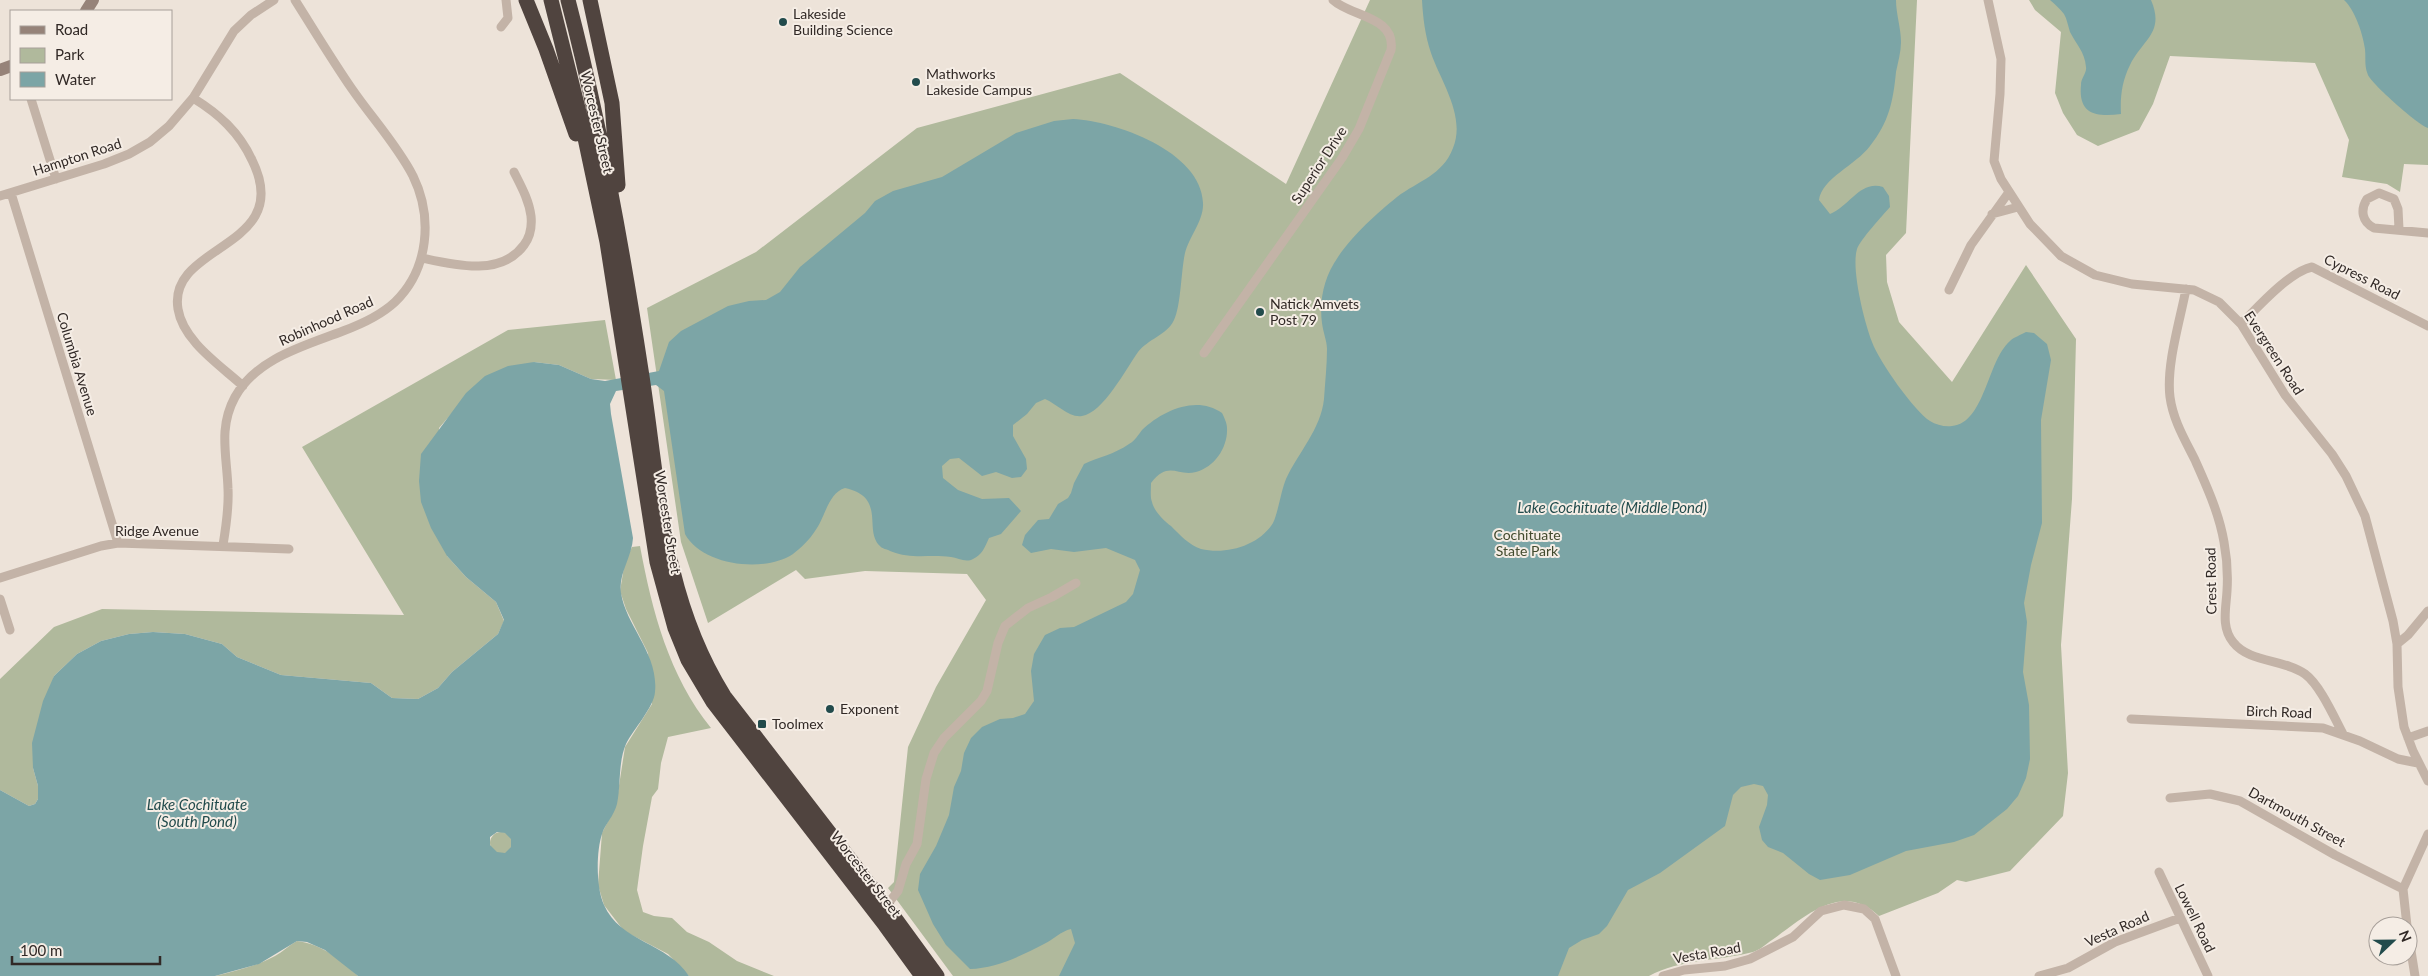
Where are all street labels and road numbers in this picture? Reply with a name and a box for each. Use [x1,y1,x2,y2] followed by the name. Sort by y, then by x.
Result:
[577,69,617,175] street label: Worcester Street
[1287,123,1350,207] street label: Superior Drive
[30,134,123,179] street label: Hampton Road
[2321,250,2403,303] street label: Cypress Road
[276,292,376,349] street label: Robinhood Road
[2241,308,2308,398] street label: Evergreen Road
[54,310,101,418] street label: Columbia Avenue
[652,469,685,575] street label: Worcester Street
[115,522,199,539] street label: Ridge Avenue
[2201,547,2220,615] street label: Crest Road
[2246,702,2312,721] street label: Birch Road
[2246,783,2349,850] street label: Dartmouth Street
[828,827,905,920] street label: Worcester Street
[2172,881,2219,955] street label: Lowell Road
[2082,907,2152,950] street label: Vesta Road
[1672,938,1742,967] street label: Vesta Road

